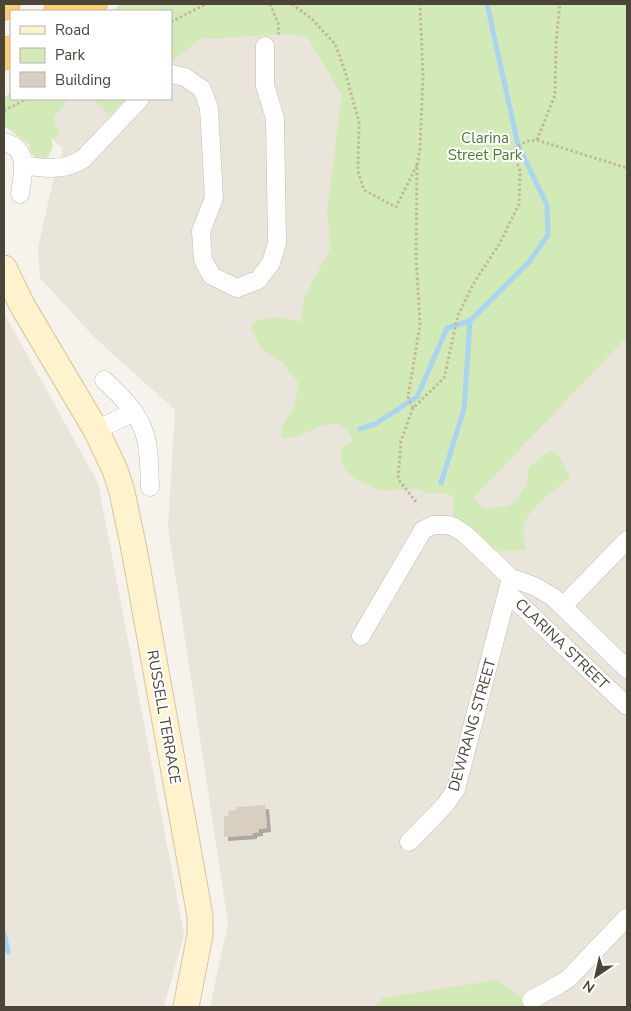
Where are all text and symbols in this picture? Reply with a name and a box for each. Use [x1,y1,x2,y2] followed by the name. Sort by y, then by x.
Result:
[10,10,172,100] legend
[55,20,90,40] text: Road
[55,45,85,65] text: Park
[55,70,111,90] text: Building
[448,128,523,165] park label: Clarina Street Park
[511,594,613,694] street label: CLARINA STREET
[142,649,186,785] street label: RUSSELL TERRACE
[443,656,501,794] street label: DEWRANG STREET
[571,951,621,1001] north arrow
[579,976,599,997] text: N

